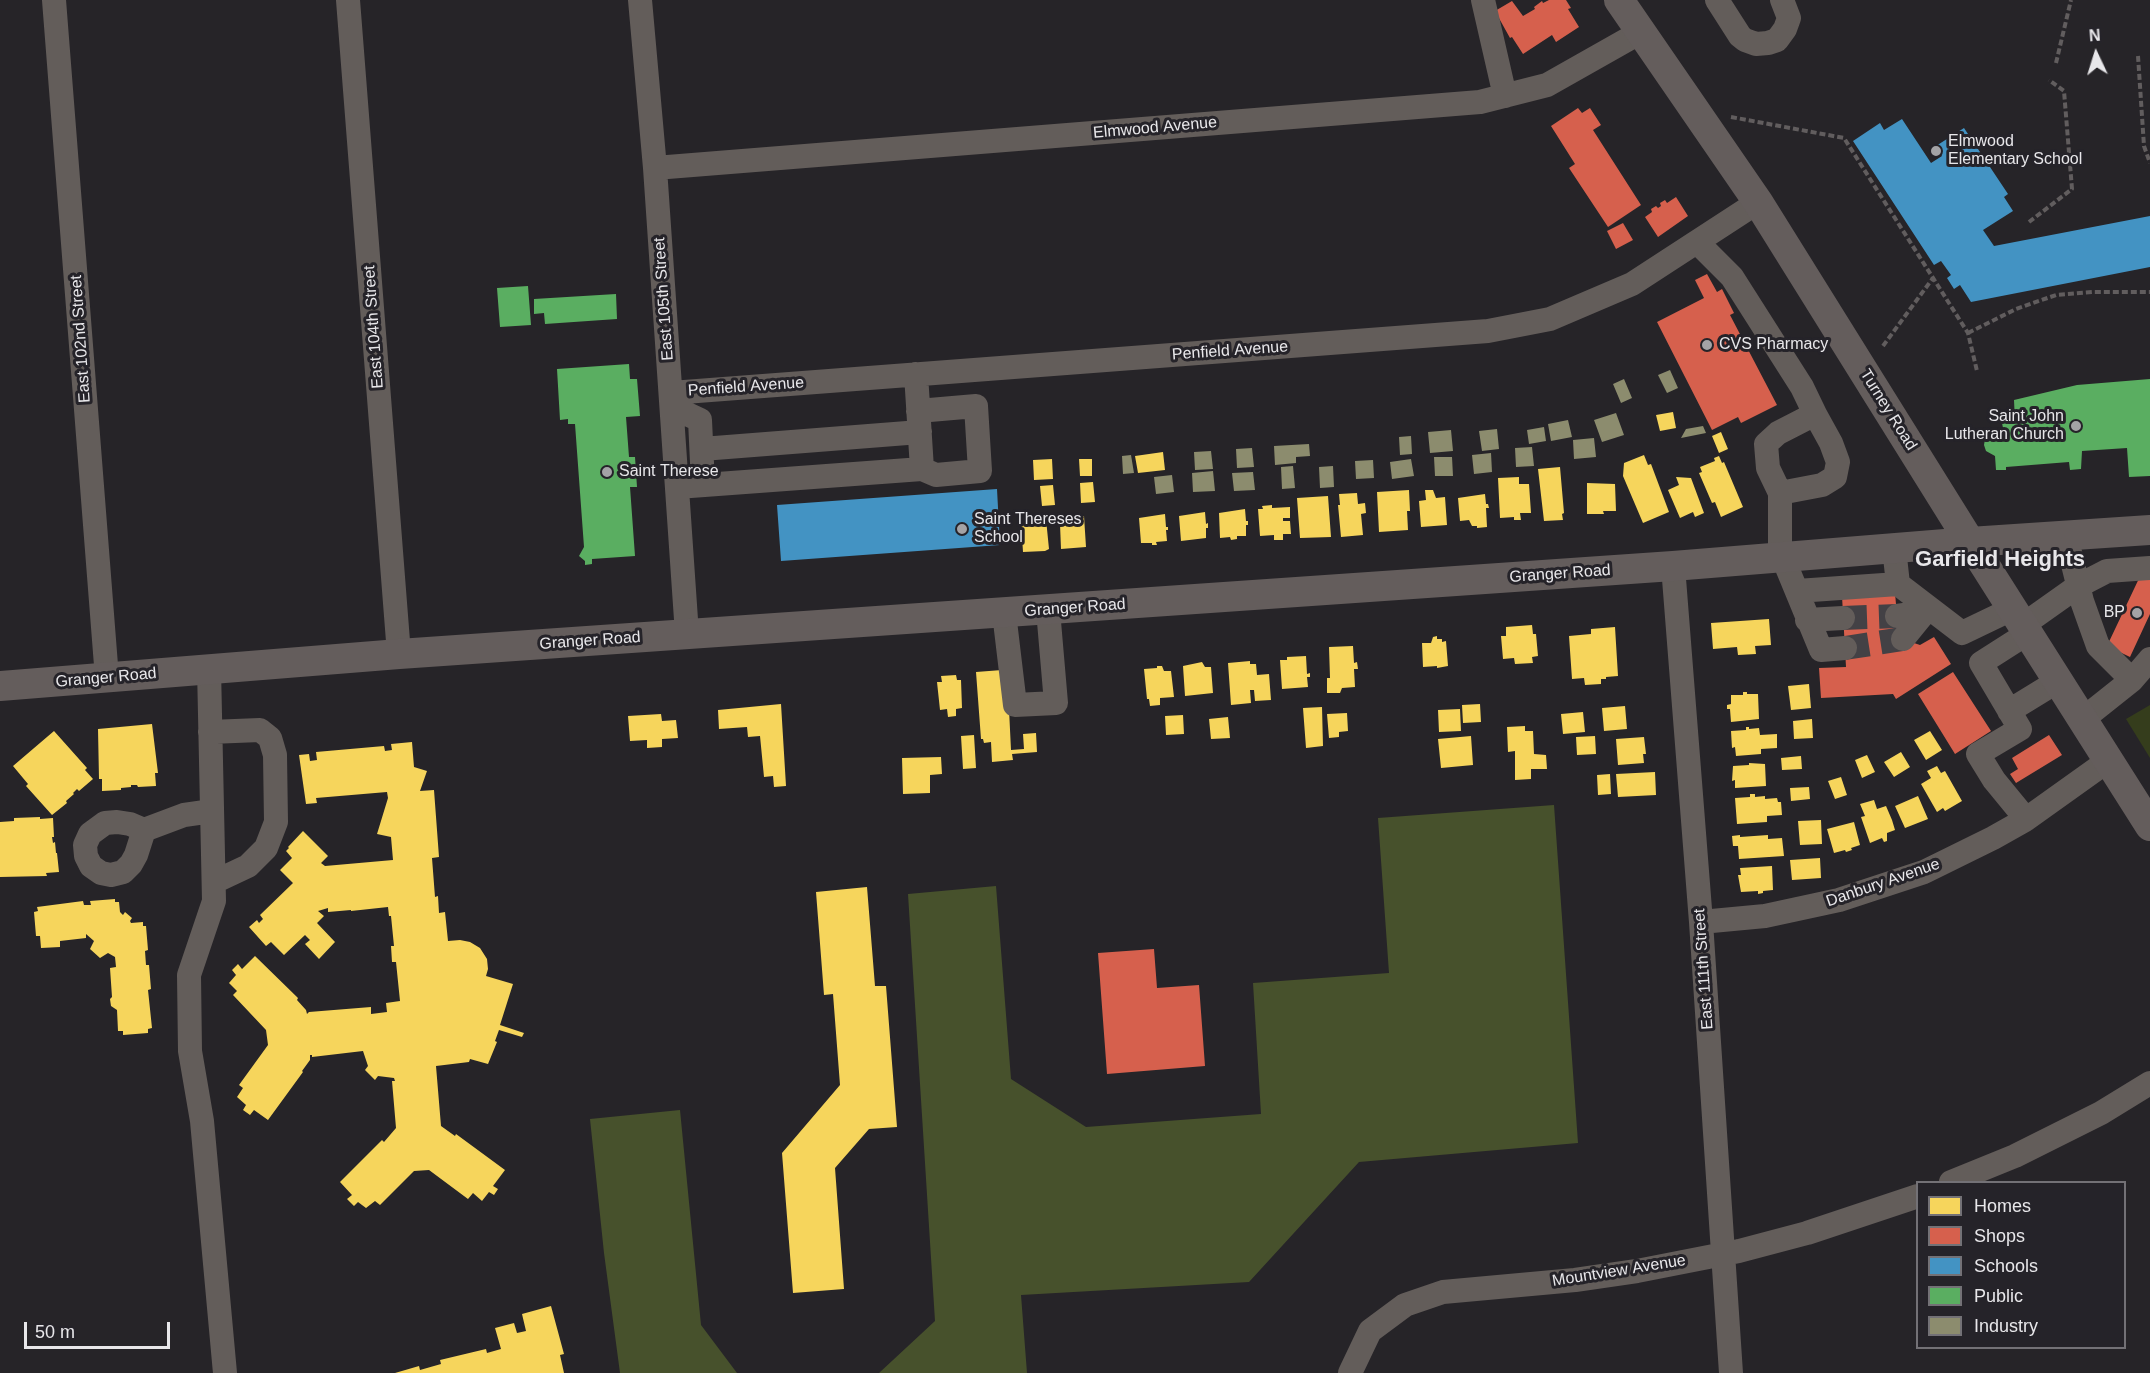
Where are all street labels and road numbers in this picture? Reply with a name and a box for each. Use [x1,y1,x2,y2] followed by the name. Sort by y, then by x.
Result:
[1092,113,1218,143] street label: Elmwood Avenue
[650,237,678,361] street label: East 105th Street
[360,265,388,389] street label: East 104th Street
[67,274,95,404] street label: East 102nd Street
[1171,337,1289,365] street label: Penfield Avenue
[1856,366,1920,454] street label: Turney Road
[687,373,805,401] street label: Penfield Avenue
[1509,561,1611,587] street label: Granger Road
[1024,595,1126,621] street label: Granger Road
[539,628,641,654] street label: Granger Road
[55,664,157,692] street label: Granger Road
[1824,855,1942,911] street label: Danbury Avenue
[1690,908,1718,1030] street label: East 111th Street
[1551,1251,1687,1291] street label: Mountview Avenue

